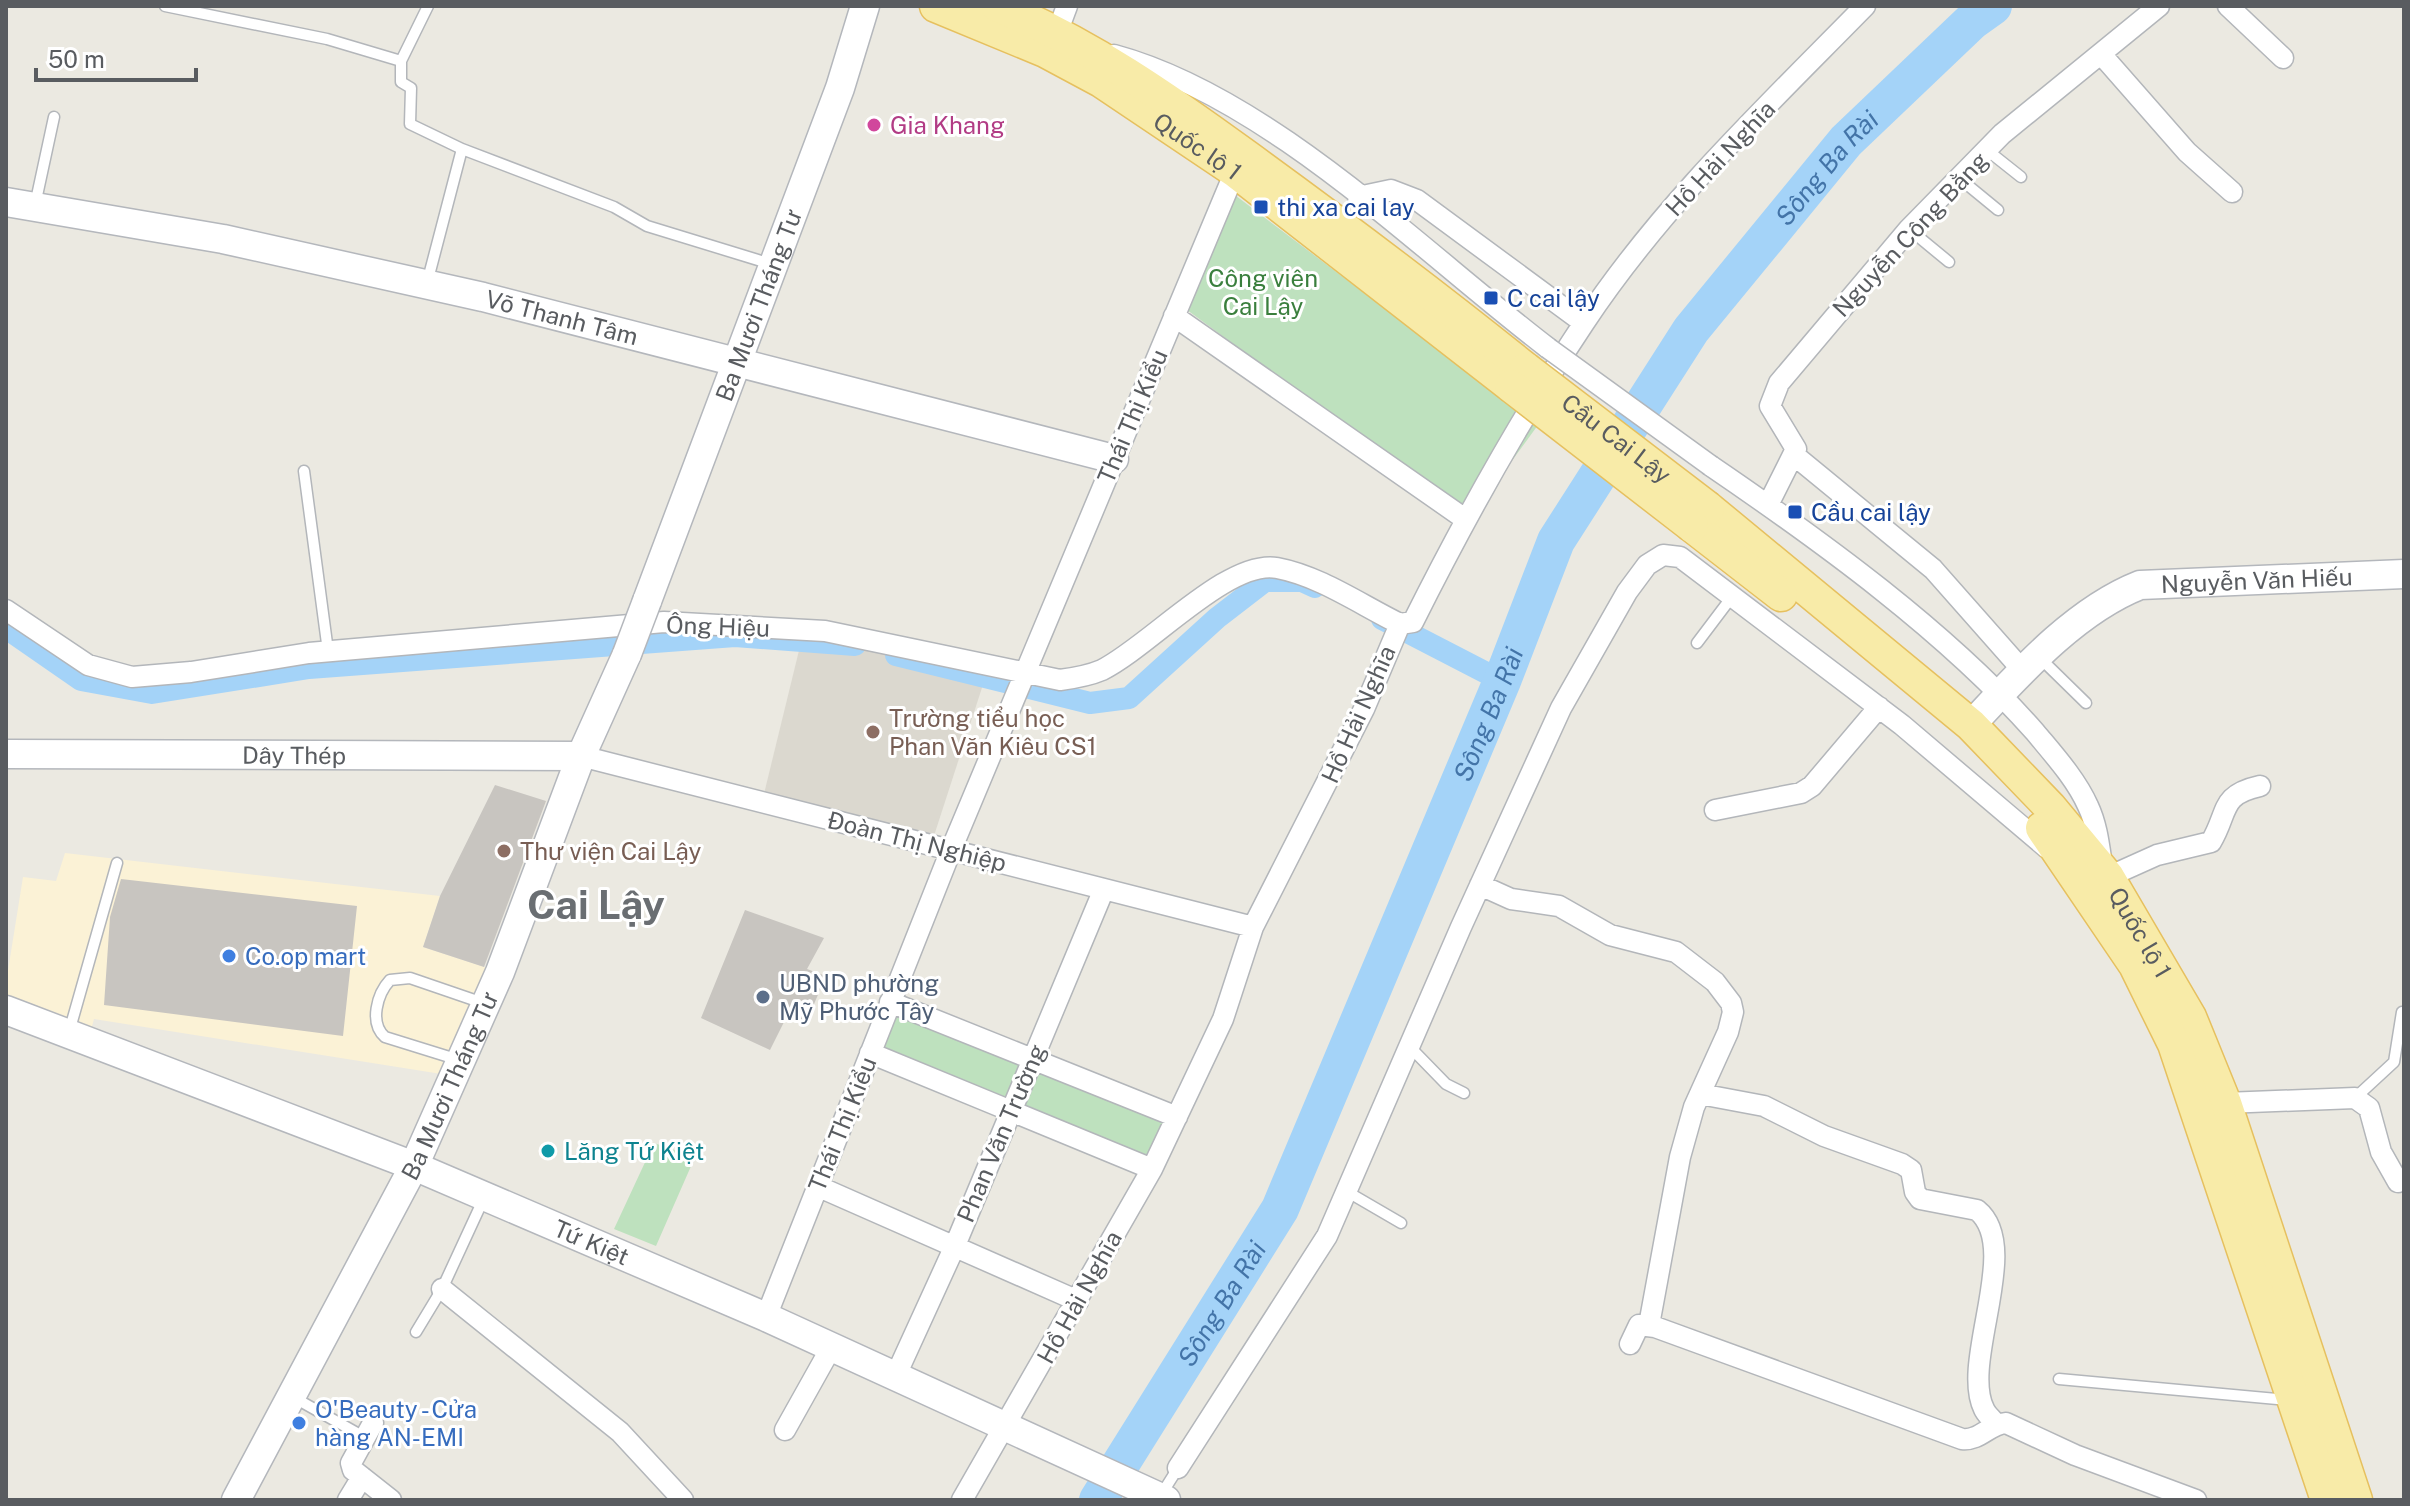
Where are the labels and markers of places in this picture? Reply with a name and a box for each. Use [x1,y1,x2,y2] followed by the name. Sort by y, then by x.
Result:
[890,111,1005,139] place label: Gia Khang
[865,116,883,134] marker: Gia Khang
[1277,193,1415,221] place label: thi xa cai lay
[1252,198,1270,216] marker: thi xa cai lay
[1507,284,1600,312] place label: C cai lậy
[1482,289,1500,307] marker: C cai lậy
[1811,498,1931,526] place label: Cầu cai lậy
[1786,503,1804,521] marker: Cầu cai lậy
[889,704,1097,760] place label: Trường tiểu học Phan Văn Kiêu CS1
[864,723,882,741] marker: Trường tiểu học Phan Văn Kiêu CS1
[520,837,701,865] place label: Thư viện Cai Lậy
[495,842,513,860] marker: Thư viện Cai Lậy
[245,942,366,970] place label: Co.op mart
[220,947,238,965] marker: Co.op mart
[779,969,939,1025] place label: UBND phường Mỹ Phước Tây
[754,988,772,1006] marker: UBND phường Mỹ Phước Tây
[564,1137,704,1165] place label: Lăng Tứ Kiệt
[539,1142,557,1160] marker: Lăng Tứ Kiệt
[315,1395,477,1451] place label: O'Beauty - Cửa hàng AN-EMI
[290,1414,308,1432] marker: O'Beauty - Cửa hàng AN-EMI

